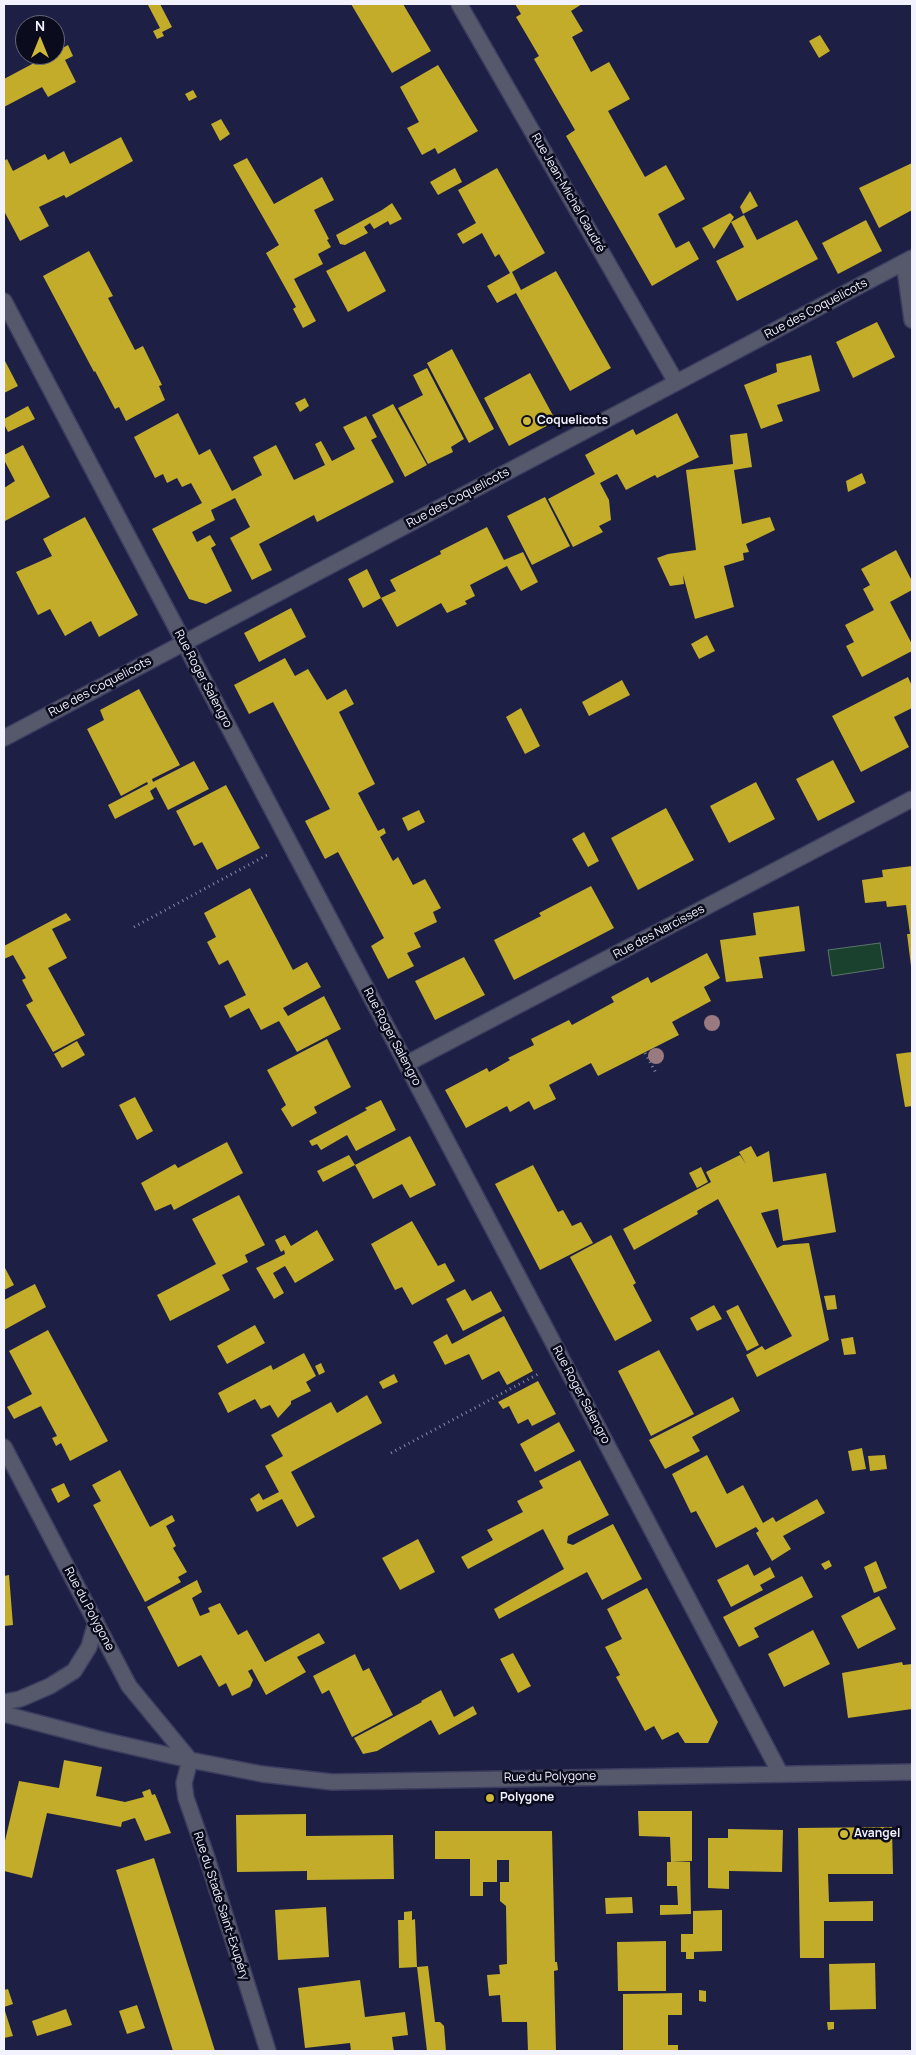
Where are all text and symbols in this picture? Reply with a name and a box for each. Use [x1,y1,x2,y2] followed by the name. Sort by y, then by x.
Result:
[15,15,65,65] north arrow
[35,16,45,35] text: N
[528,131,608,255] street label: Rue Jean-Michel Gaudré
[762,276,870,342] street label: Rue des Coquelicots
[537,414,608,428] place label: Coquelicots
[521,415,533,427] marker: Coquelicots
[404,465,512,531] street label: Rue des Coquelicots
[171,628,235,730] street label: Rue Roger Salengro
[46,654,154,720] street label: Rue des Coquelicots
[611,902,707,962] street label: Rue des Narcisses
[360,986,424,1088] street label: Rue Roger Salengro
[549,1344,613,1446] street label: Rue Roger Salengro
[61,1565,117,1653] street label: Rue du Polygone
[504,1769,596,1785] street label: Rue du Polygone
[500,1791,554,1805] place label: Polygone
[484,1792,496,1804] marker: Polygone
[854,1827,900,1841] place label: Avangel
[838,1828,850,1840] marker: Avangel
[190,1830,252,1982] street label: Rue du Stade Saint-Exupéry

